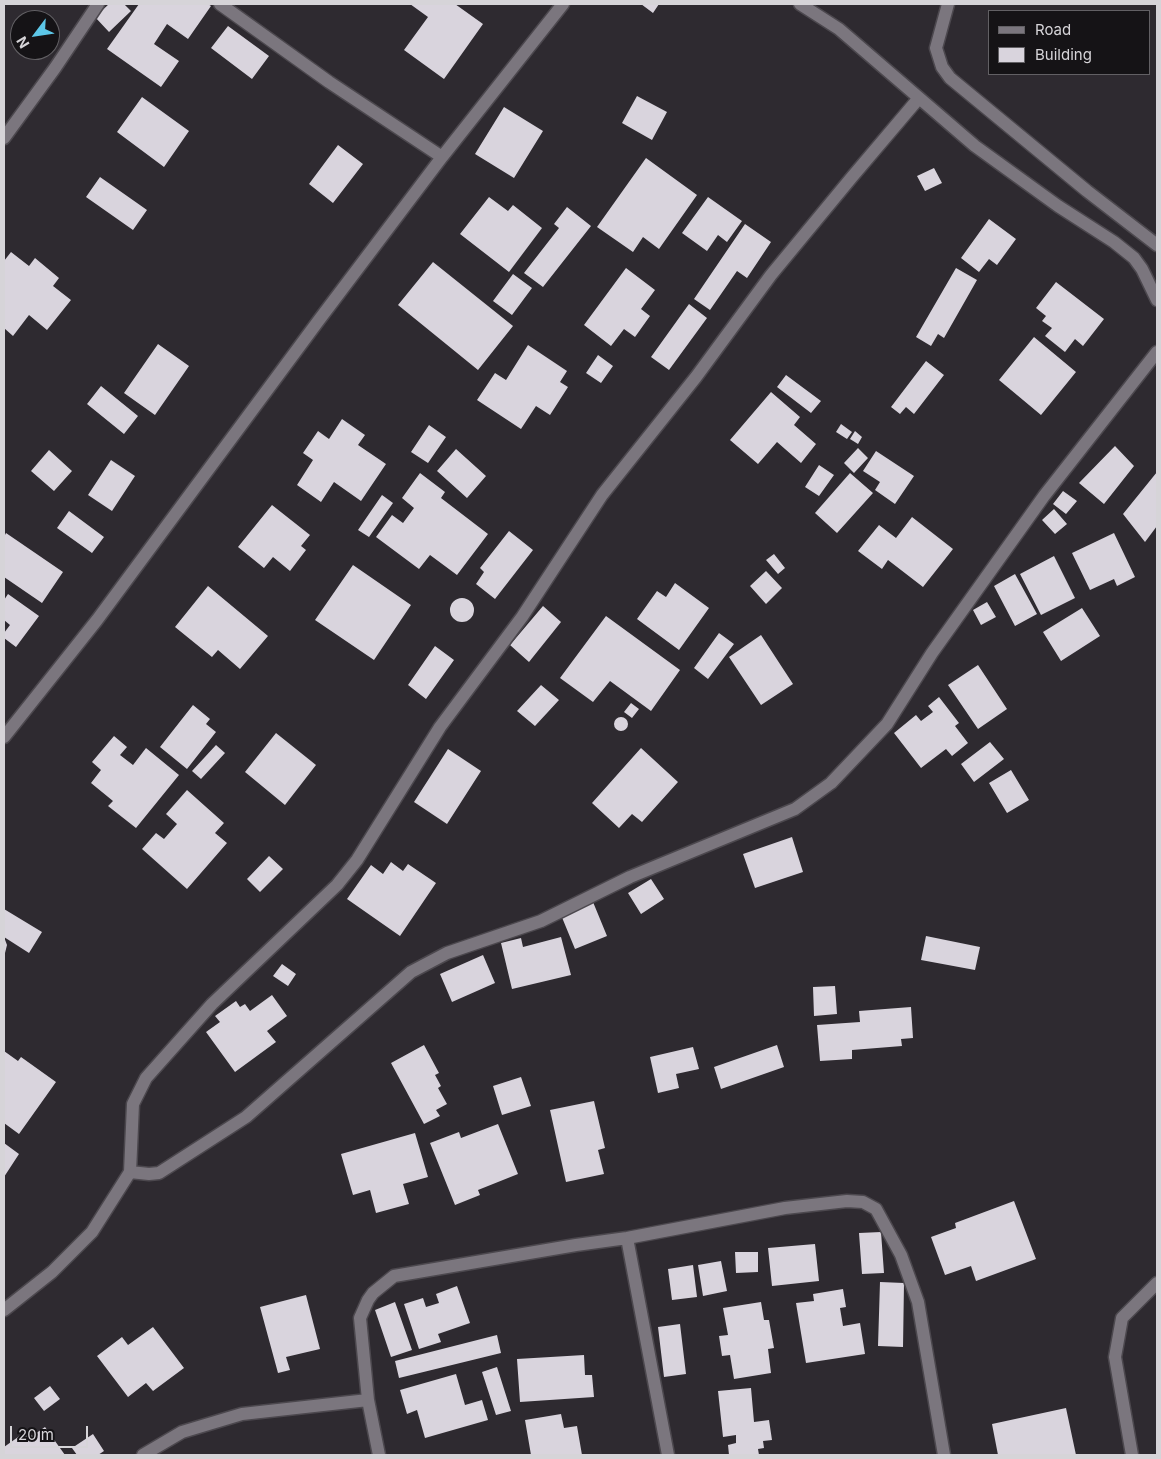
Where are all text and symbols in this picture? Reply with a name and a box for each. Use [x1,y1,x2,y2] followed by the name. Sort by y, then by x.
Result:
[10,10,60,60] north arrow
[988,10,1151,75] legend
[1035,20,1071,39] text: Road
[13,34,33,51] text: N
[1035,45,1092,64] text: Building
[12,1416,90,1448] scale bar
[18,1425,54,1444] text: 20 m

